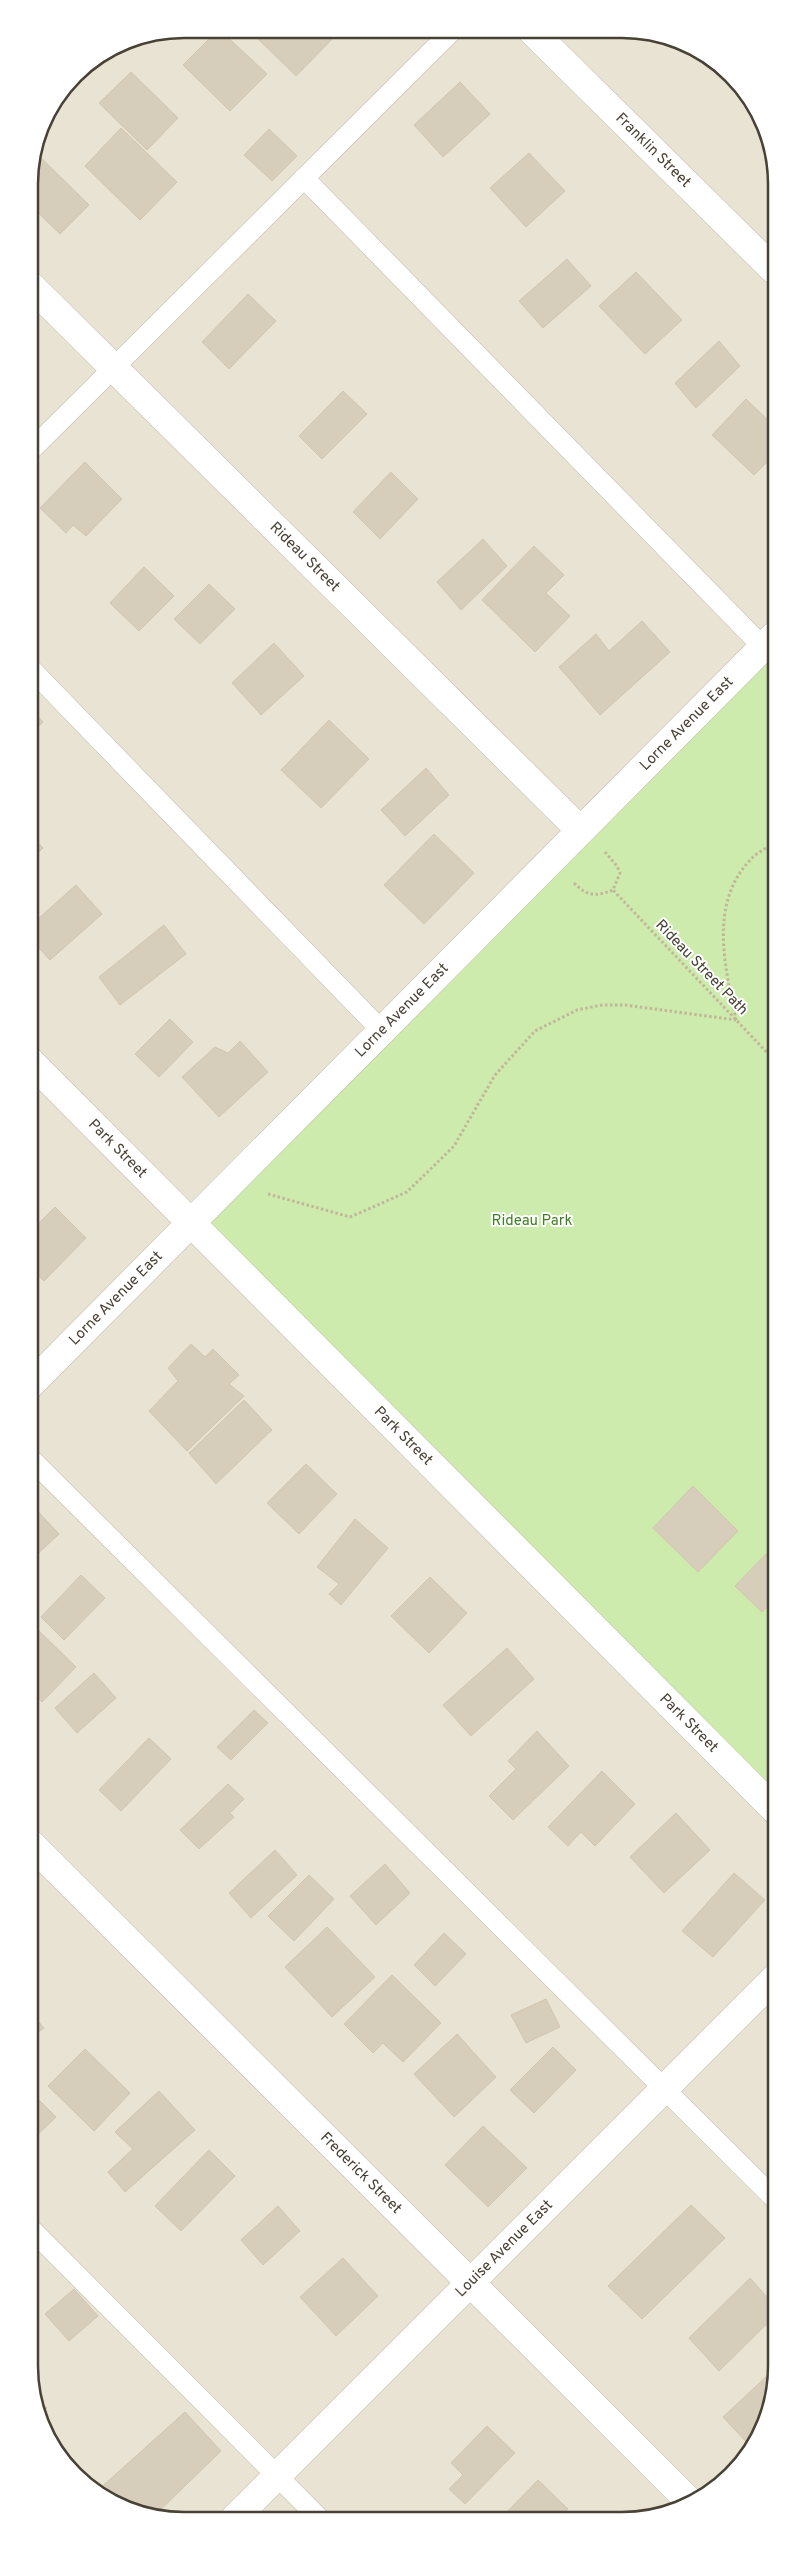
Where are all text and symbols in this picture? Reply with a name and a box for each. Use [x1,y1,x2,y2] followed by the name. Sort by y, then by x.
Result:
[611,109,695,192] street label: Franklin Street
[265,518,344,596] street label: Rideau Street
[636,673,738,775] street label: Lorne Avenue East
[651,916,751,1020] street label: Rideau Street Path
[351,959,453,1062] street label: Lorne Avenue East
[84,1115,151,1183] street label: Park Street
[491,1212,573,1231] park label: Rideau Park
[65,1247,167,1350] street label: Lorne Avenue East
[370,1402,437,1470] street label: Park Street
[655,1690,722,1757] street label: Park Street
[316,2128,406,2218] street label: Frederick Street
[452,2196,557,2301] street label: Louise Avenue East

